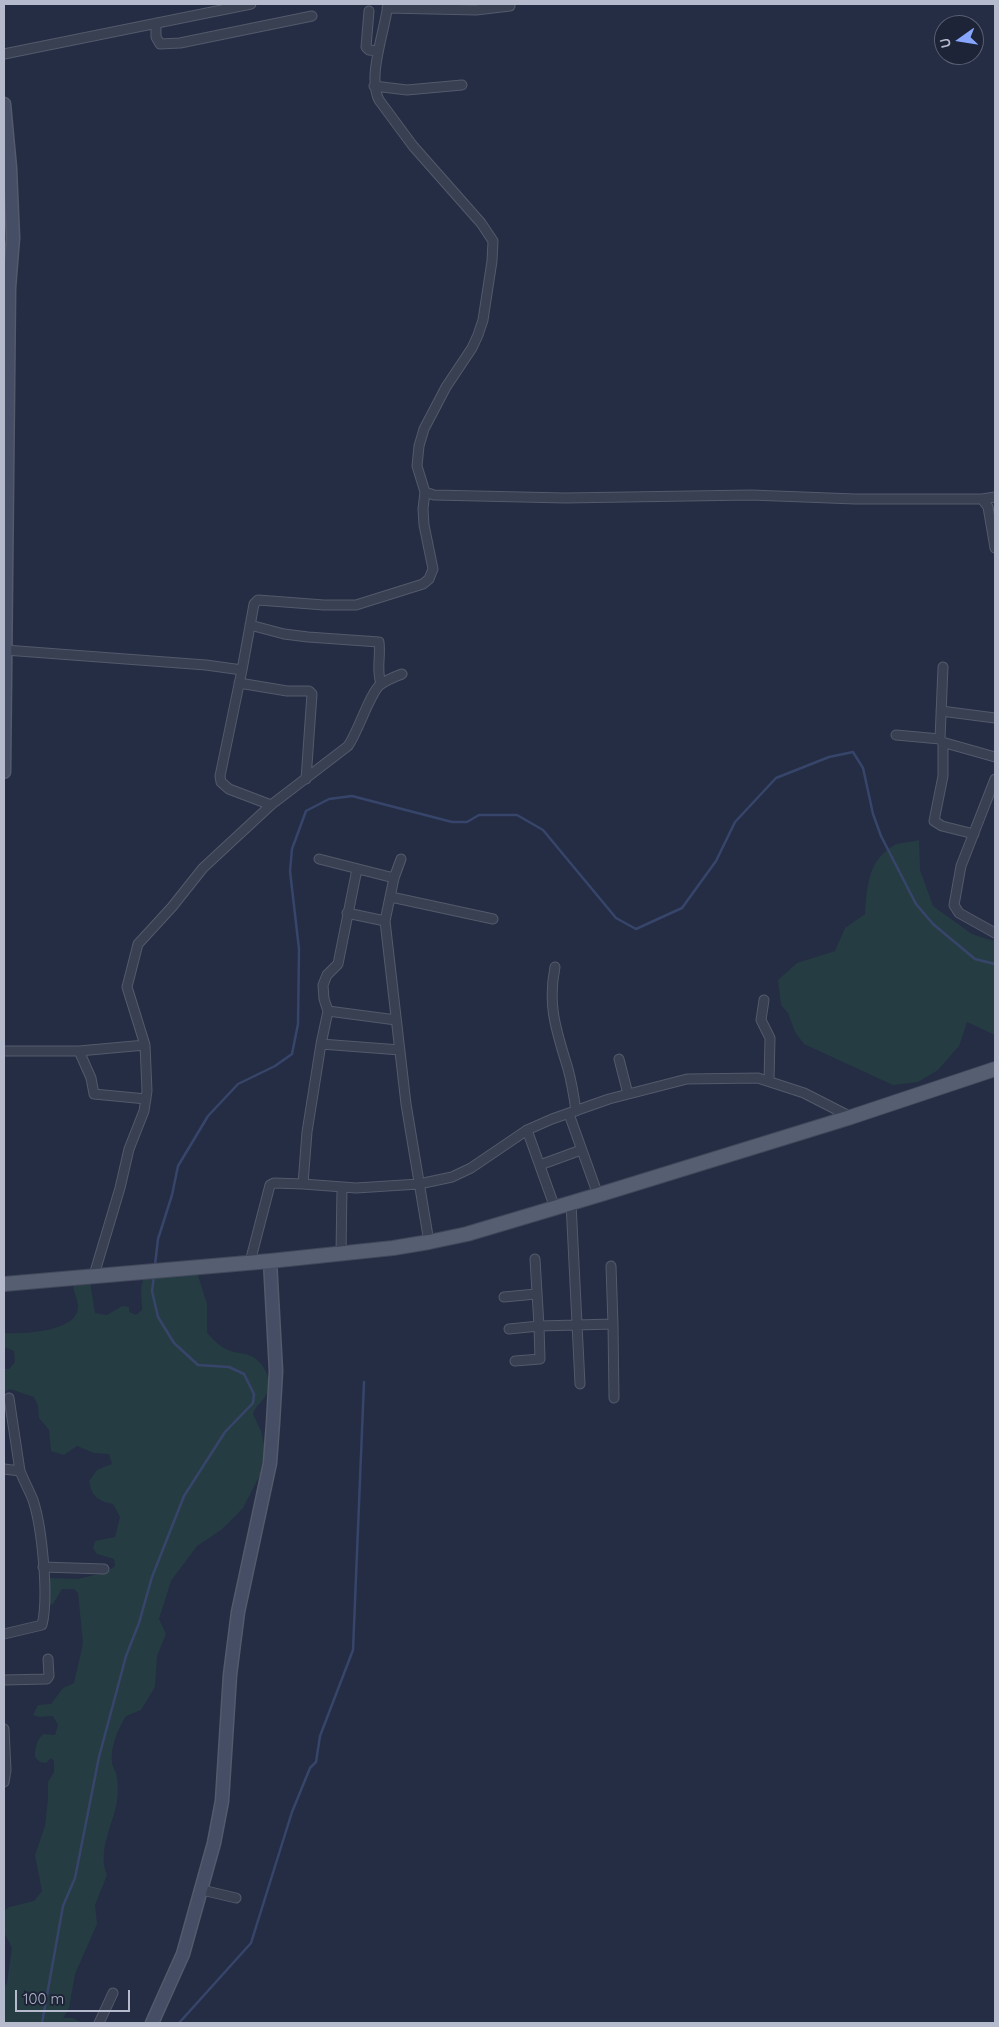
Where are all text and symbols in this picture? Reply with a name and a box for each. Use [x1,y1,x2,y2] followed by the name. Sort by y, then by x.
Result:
[934,15,984,65] north arrow
[935,36,955,50] text: U
[18,1980,132,2012] scale bar
[23,1989,64,2008] text: 100 m

